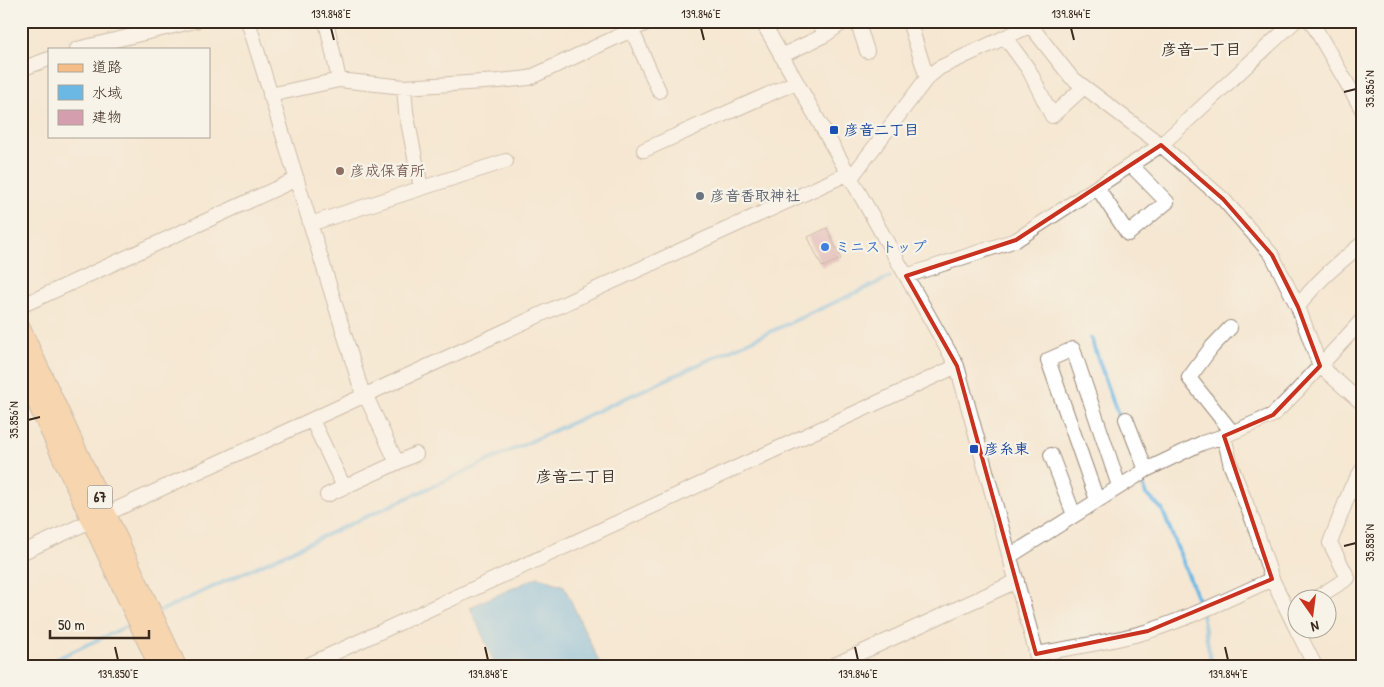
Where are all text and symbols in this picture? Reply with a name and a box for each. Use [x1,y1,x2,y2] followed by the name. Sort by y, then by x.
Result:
[311,5,352,22] text: 139.848°E
[681,5,721,22] text: 139.846°E
[1052,5,1091,22] text: 139.844°E
[1161,38,1241,60] district label: 彦音一丁目
[48,48,210,138] legend
[92,56,122,77] text: 道路
[1361,70,1378,108] text: 35.856°N
[92,82,122,103] text: 水域
[92,106,122,127] text: 建物
[844,119,919,140] place label: 彦音二丁目
[828,124,840,136] marker: 彦音二丁目
[350,160,425,181] place label: 彦成保育所
[334,165,346,177] marker: 彦成保育所
[710,185,800,206] place label: 彦音香取神社
[694,190,706,202] marker: 彦音香取神社
[835,236,927,257] place label: ミニストップ
[819,241,831,253] marker: ミニストップ
[5,401,22,439] text: 35.856°N
[984,438,1029,459] place label: 彦糸東
[968,443,980,455] marker: 彦糸東
[536,465,616,487] district label: 彦音二丁目
[88,486,112,508] road number: 67
[1361,524,1378,562] text: 35.858°N
[1286,590,1336,640] north arrow
[50,607,149,639] scale bar
[58,614,85,635] text: 50 m
[1309,617,1321,637] text: N
[98,665,139,682] text: 139.850°E
[468,665,509,682] text: 139.848°E
[838,665,878,682] text: 139.846°E
[1209,665,1248,682] text: 139.844°E

